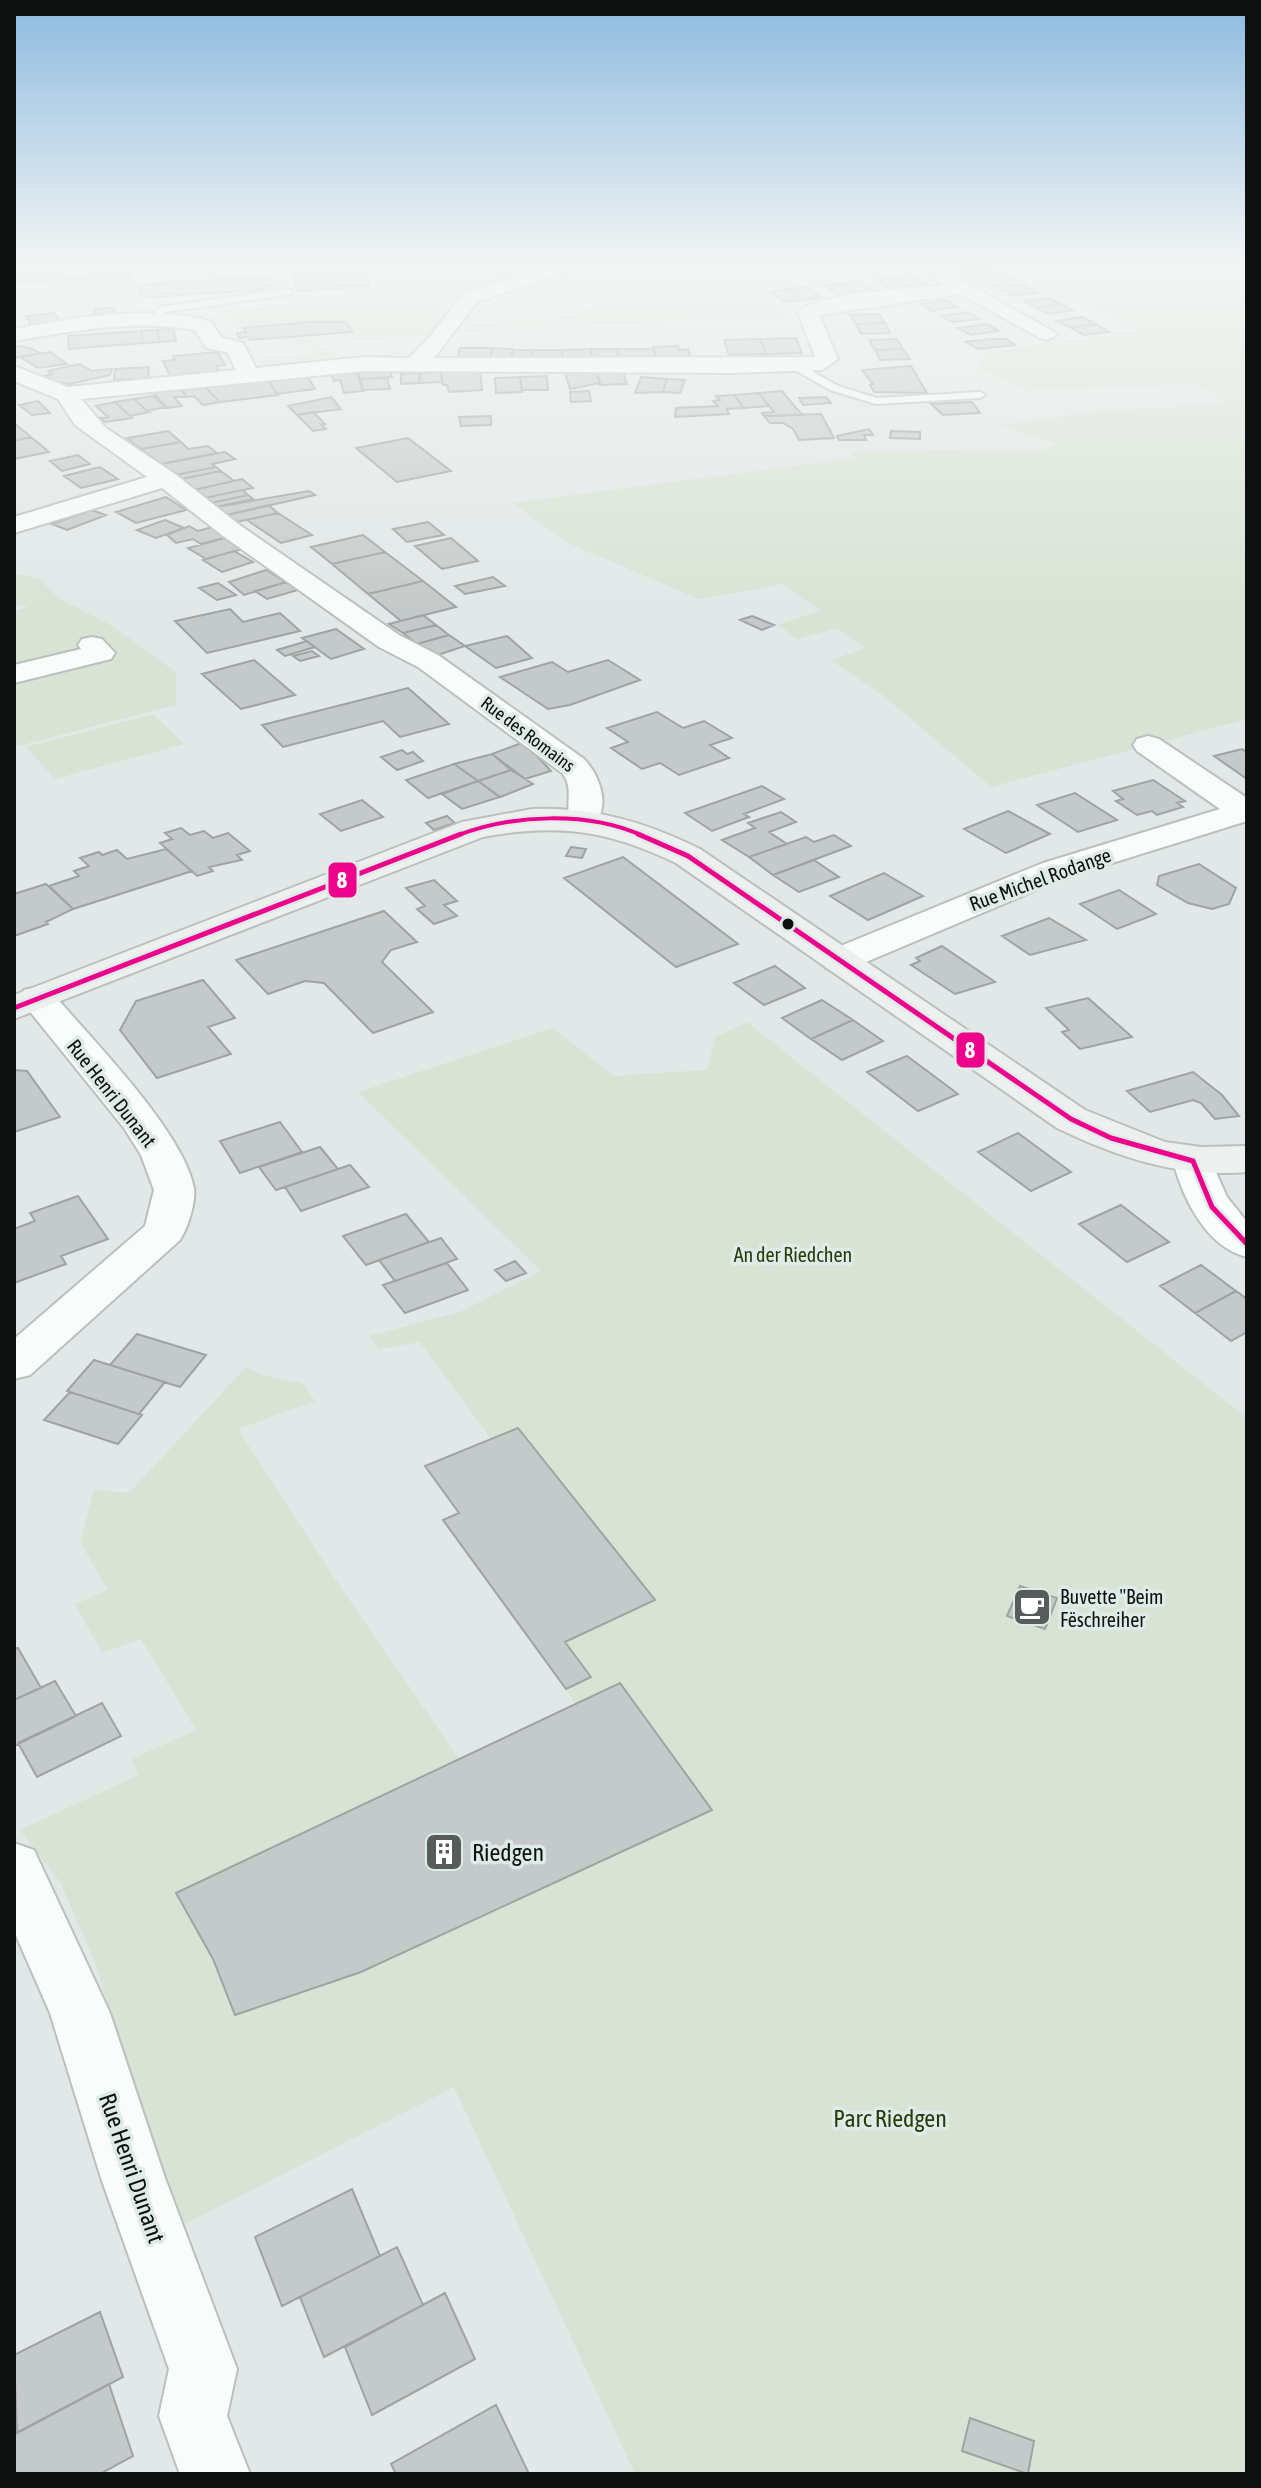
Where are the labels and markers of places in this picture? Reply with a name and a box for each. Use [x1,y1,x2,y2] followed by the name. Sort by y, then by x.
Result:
[780,916,796,932] unlabelled marker
[1060,1585,1163,1631] place label: Buvette "Beim Fëschreiher
[1011,1586,1053,1628] cafe icon: Buvette "Beim Fëschreiher
[423,1831,465,1873] building icon: Riedgen
[472,1839,544,1866] place label: Riedgen

